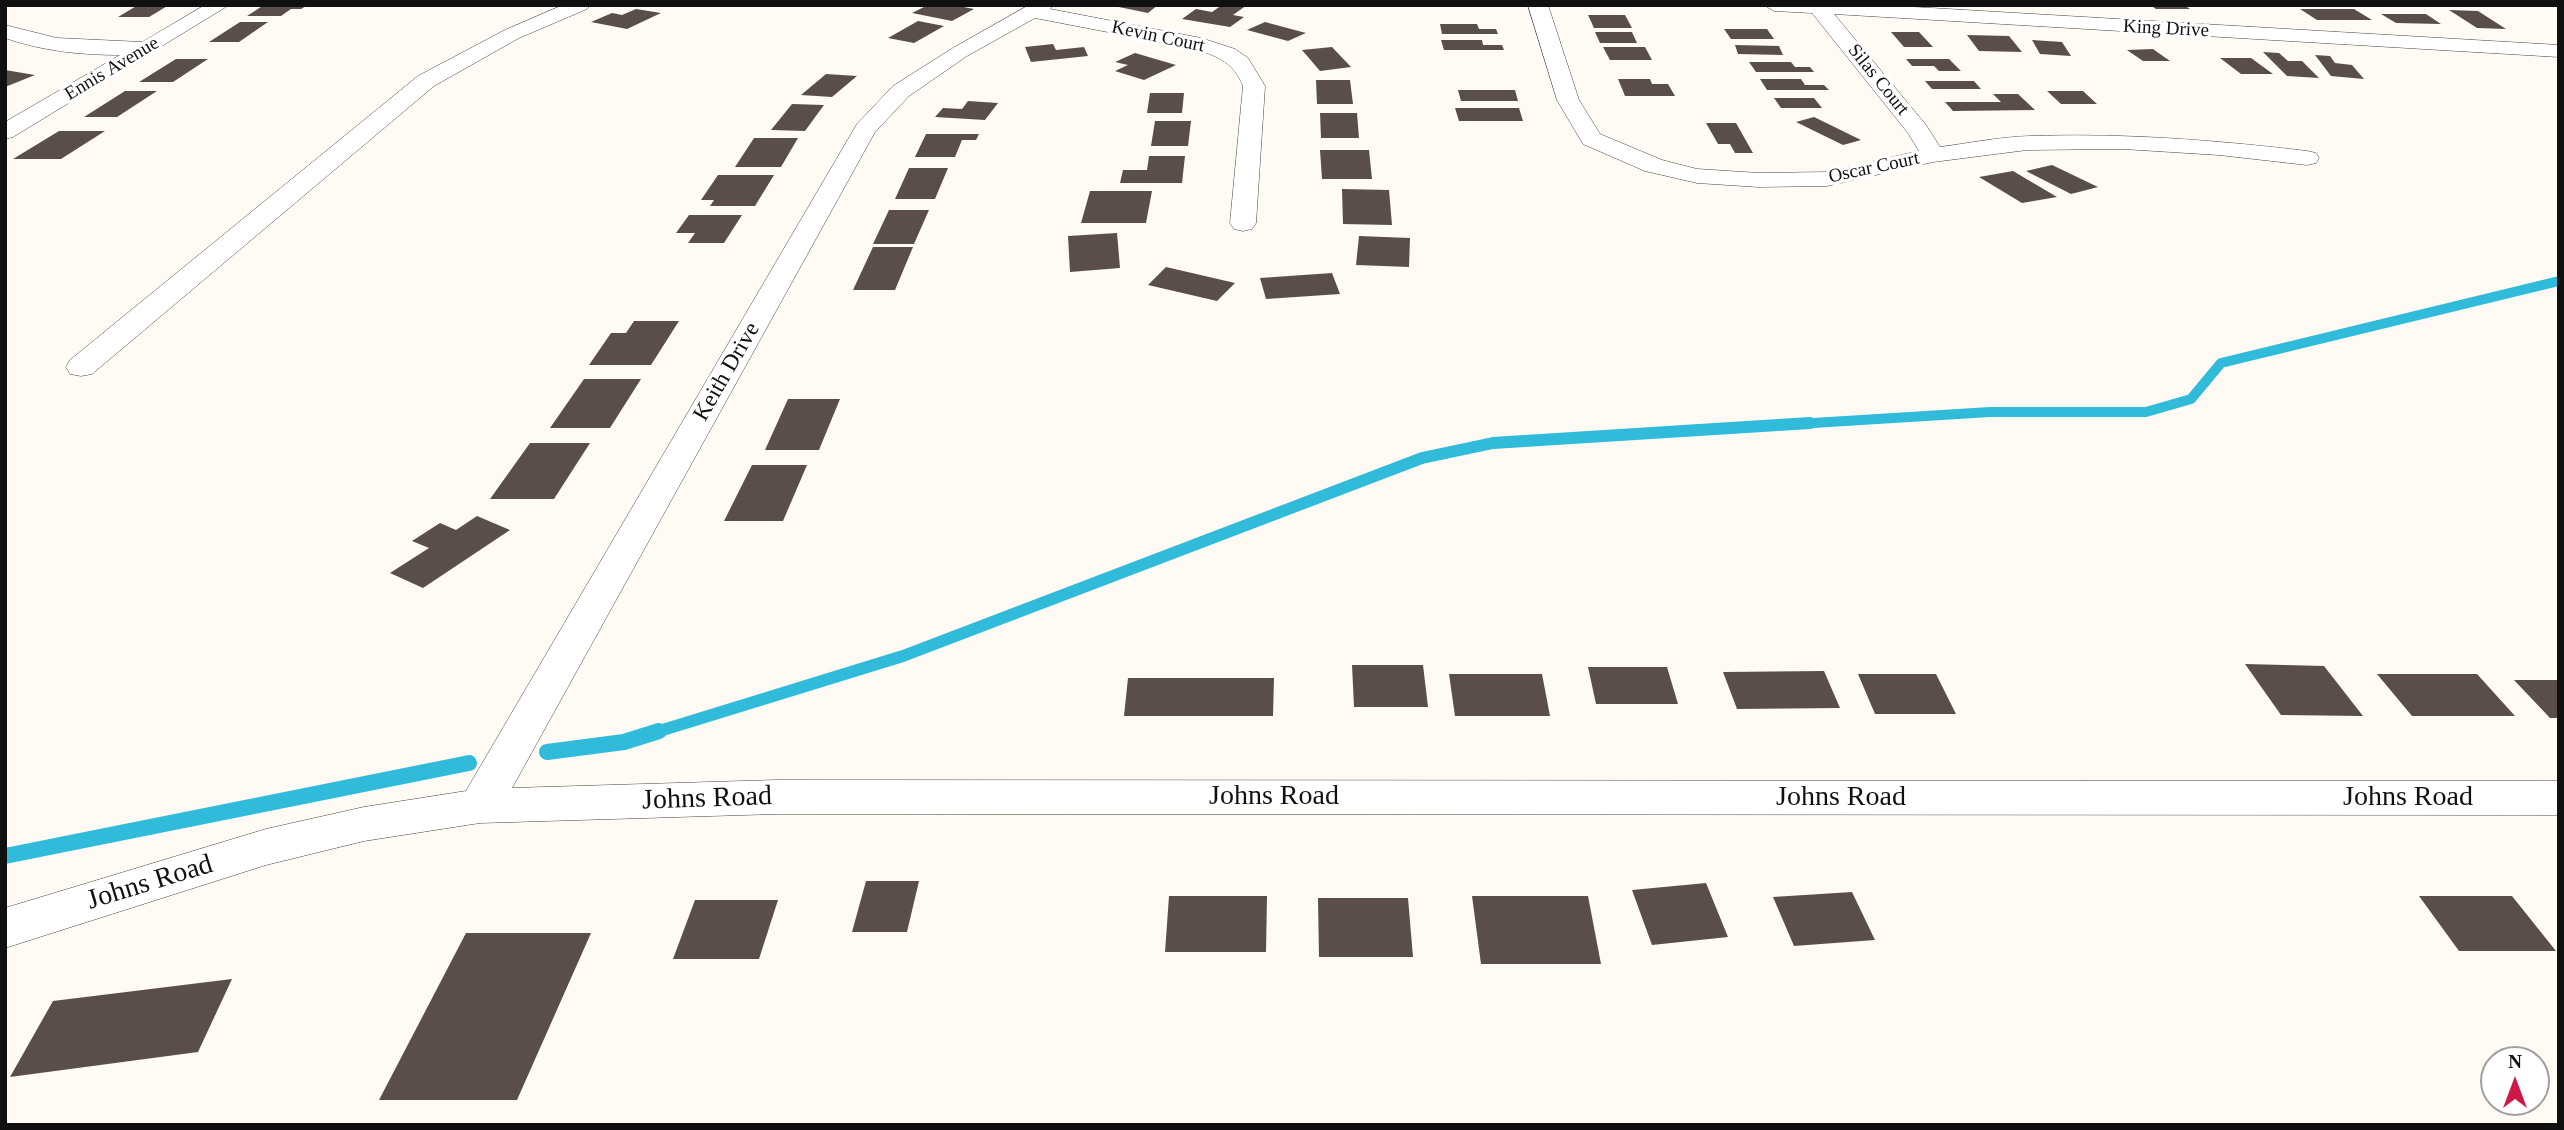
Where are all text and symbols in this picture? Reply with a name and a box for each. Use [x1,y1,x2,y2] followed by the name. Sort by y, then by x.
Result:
[2122,15,2210,43] street label: King Drive
[1109,16,1207,58] street label: Kevin Court
[61,32,163,106] street label: Ennis Avenue
[1842,40,1914,120] street label: Silas Court
[1826,147,1922,189] street label: Oscar Court
[688,318,766,426] street label: Keith Drive
[642,780,772,818] street label: Johns Road
[1209,780,1339,814] street label: Johns Road
[1776,781,1906,815] street label: Johns Road
[2343,781,2473,815] street label: Johns Road
[83,848,217,918] street label: Johns Road
[2480,1046,2550,1116] north arrow
[2508,1051,2522,1072] text: N

